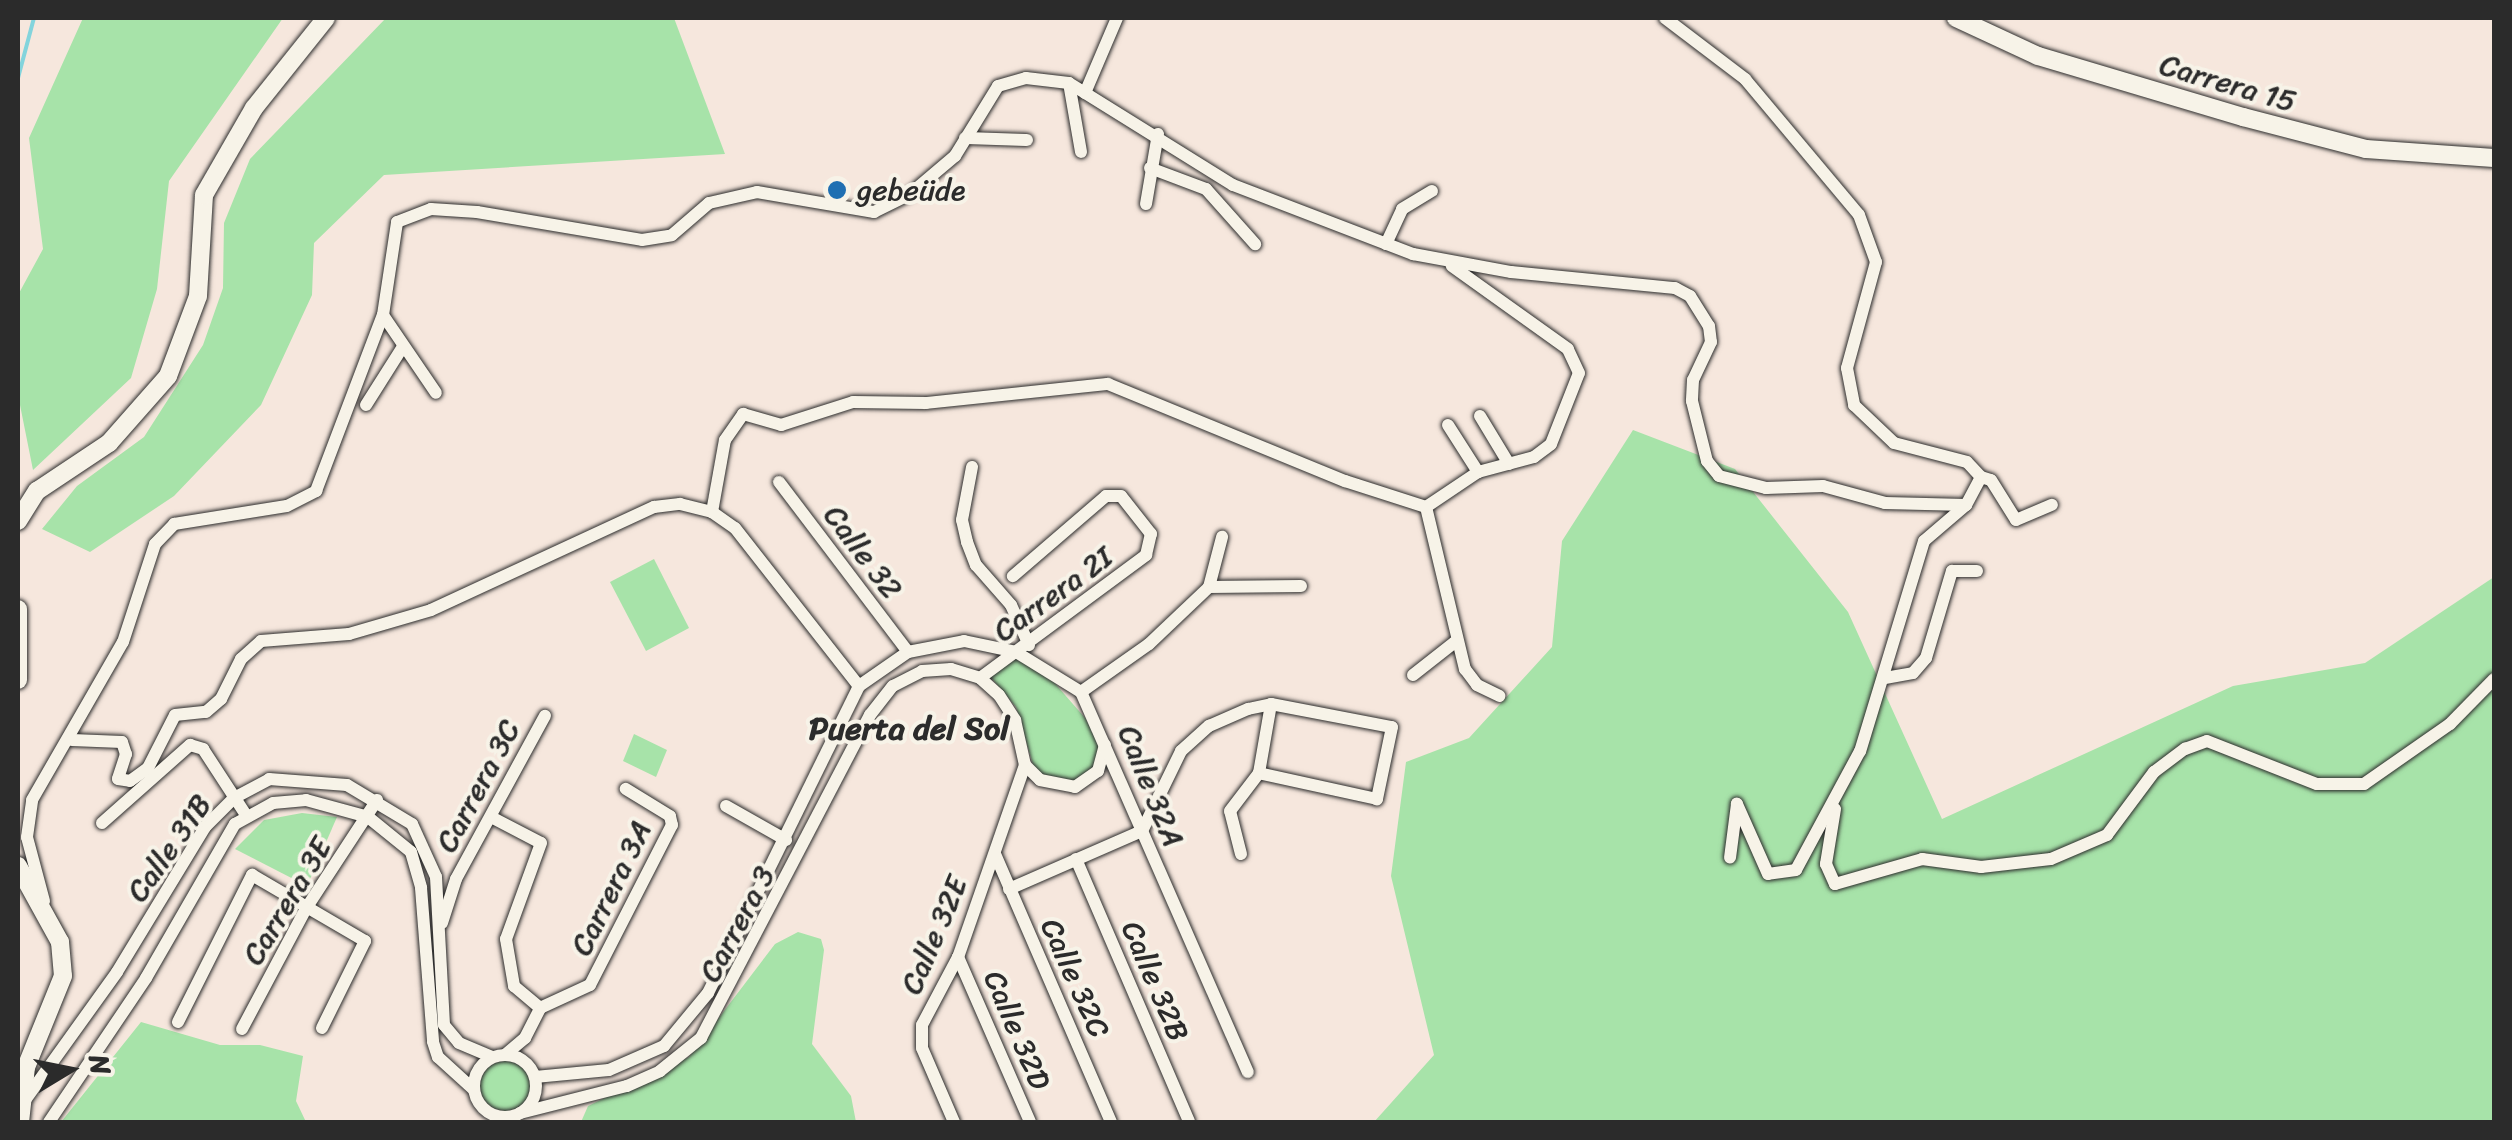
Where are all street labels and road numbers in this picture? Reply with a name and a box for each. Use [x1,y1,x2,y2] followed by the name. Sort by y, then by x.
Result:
[2156,46,2300,120] street label: Carrera 15
[816,498,910,606] street label: Calle 32
[987,539,1119,649] street label: Carrera 2I
[428,714,528,858] street label: Carrera 3C
[1110,720,1192,852] street label: Calle 32A
[119,788,219,908] street label: Calle 31B
[563,815,659,961] street label: Carrera 3A
[235,831,339,971] street label: Carrera 3E
[692,860,782,988] street label: Carrera 3
[893,871,975,999] street label: Calle 32E
[1033,913,1117,1043] street label: Calle 32C
[1114,916,1196,1046] street label: Calle 32B
[976,965,1058,1095] street label: Calle 32D

